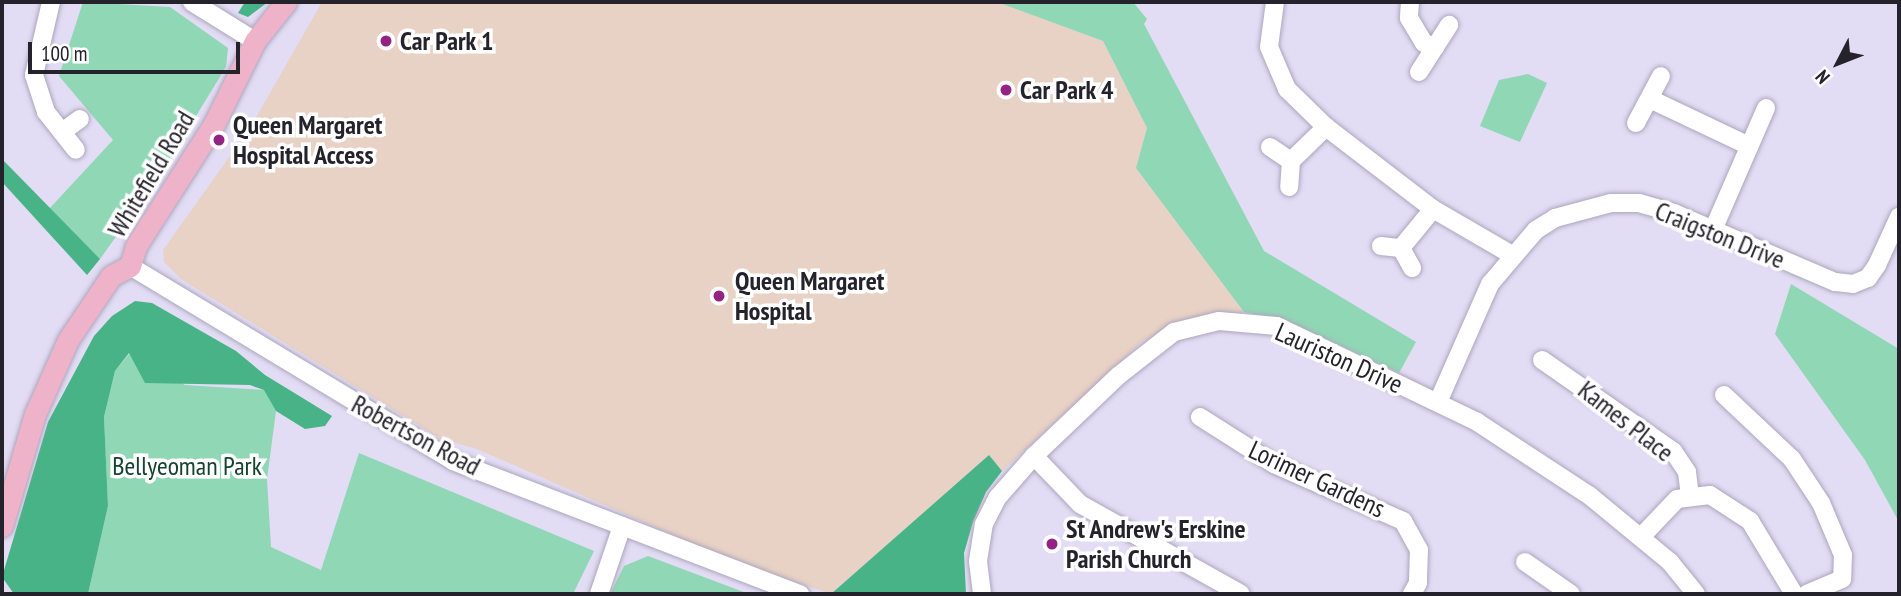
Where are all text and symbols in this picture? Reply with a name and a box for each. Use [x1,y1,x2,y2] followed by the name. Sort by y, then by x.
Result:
[400,25,494,57] place label: Car Park 1
[32,28,243,72] scale bar
[1803,28,1873,98] north arrow
[378,33,394,49] marker: Car Park 1
[41,40,87,67] text: 100 m
[1810,65,1835,89] text: N
[1020,74,1114,106] place label: Car Park 4
[998,82,1014,98] marker: Car Park 4
[101,105,201,243] street label: Whitefield Road
[233,109,382,170] place label: Queen Margaret Hospital Access
[211,132,227,148] marker: Queen Margaret Hospital Access
[1651,195,1789,275] street label: Craigston Drive
[735,265,884,326] place label: Queen Margaret Hospital
[709,286,729,306] marker: Queen Margaret Hospital
[1271,316,1407,400] street label: Lauriston Drive
[1572,374,1680,468] street label: Kames Place
[346,388,486,482] street label: Robertson Road
[1244,434,1390,524] street label: Lorimer Gardens
[112,450,262,482] park label: Bellyeoman Park
[1066,513,1247,574] place label: St Andrew's Erskine Parish Church
[1044,536,1060,552] marker: St Andrew's Erskine Parish Church

